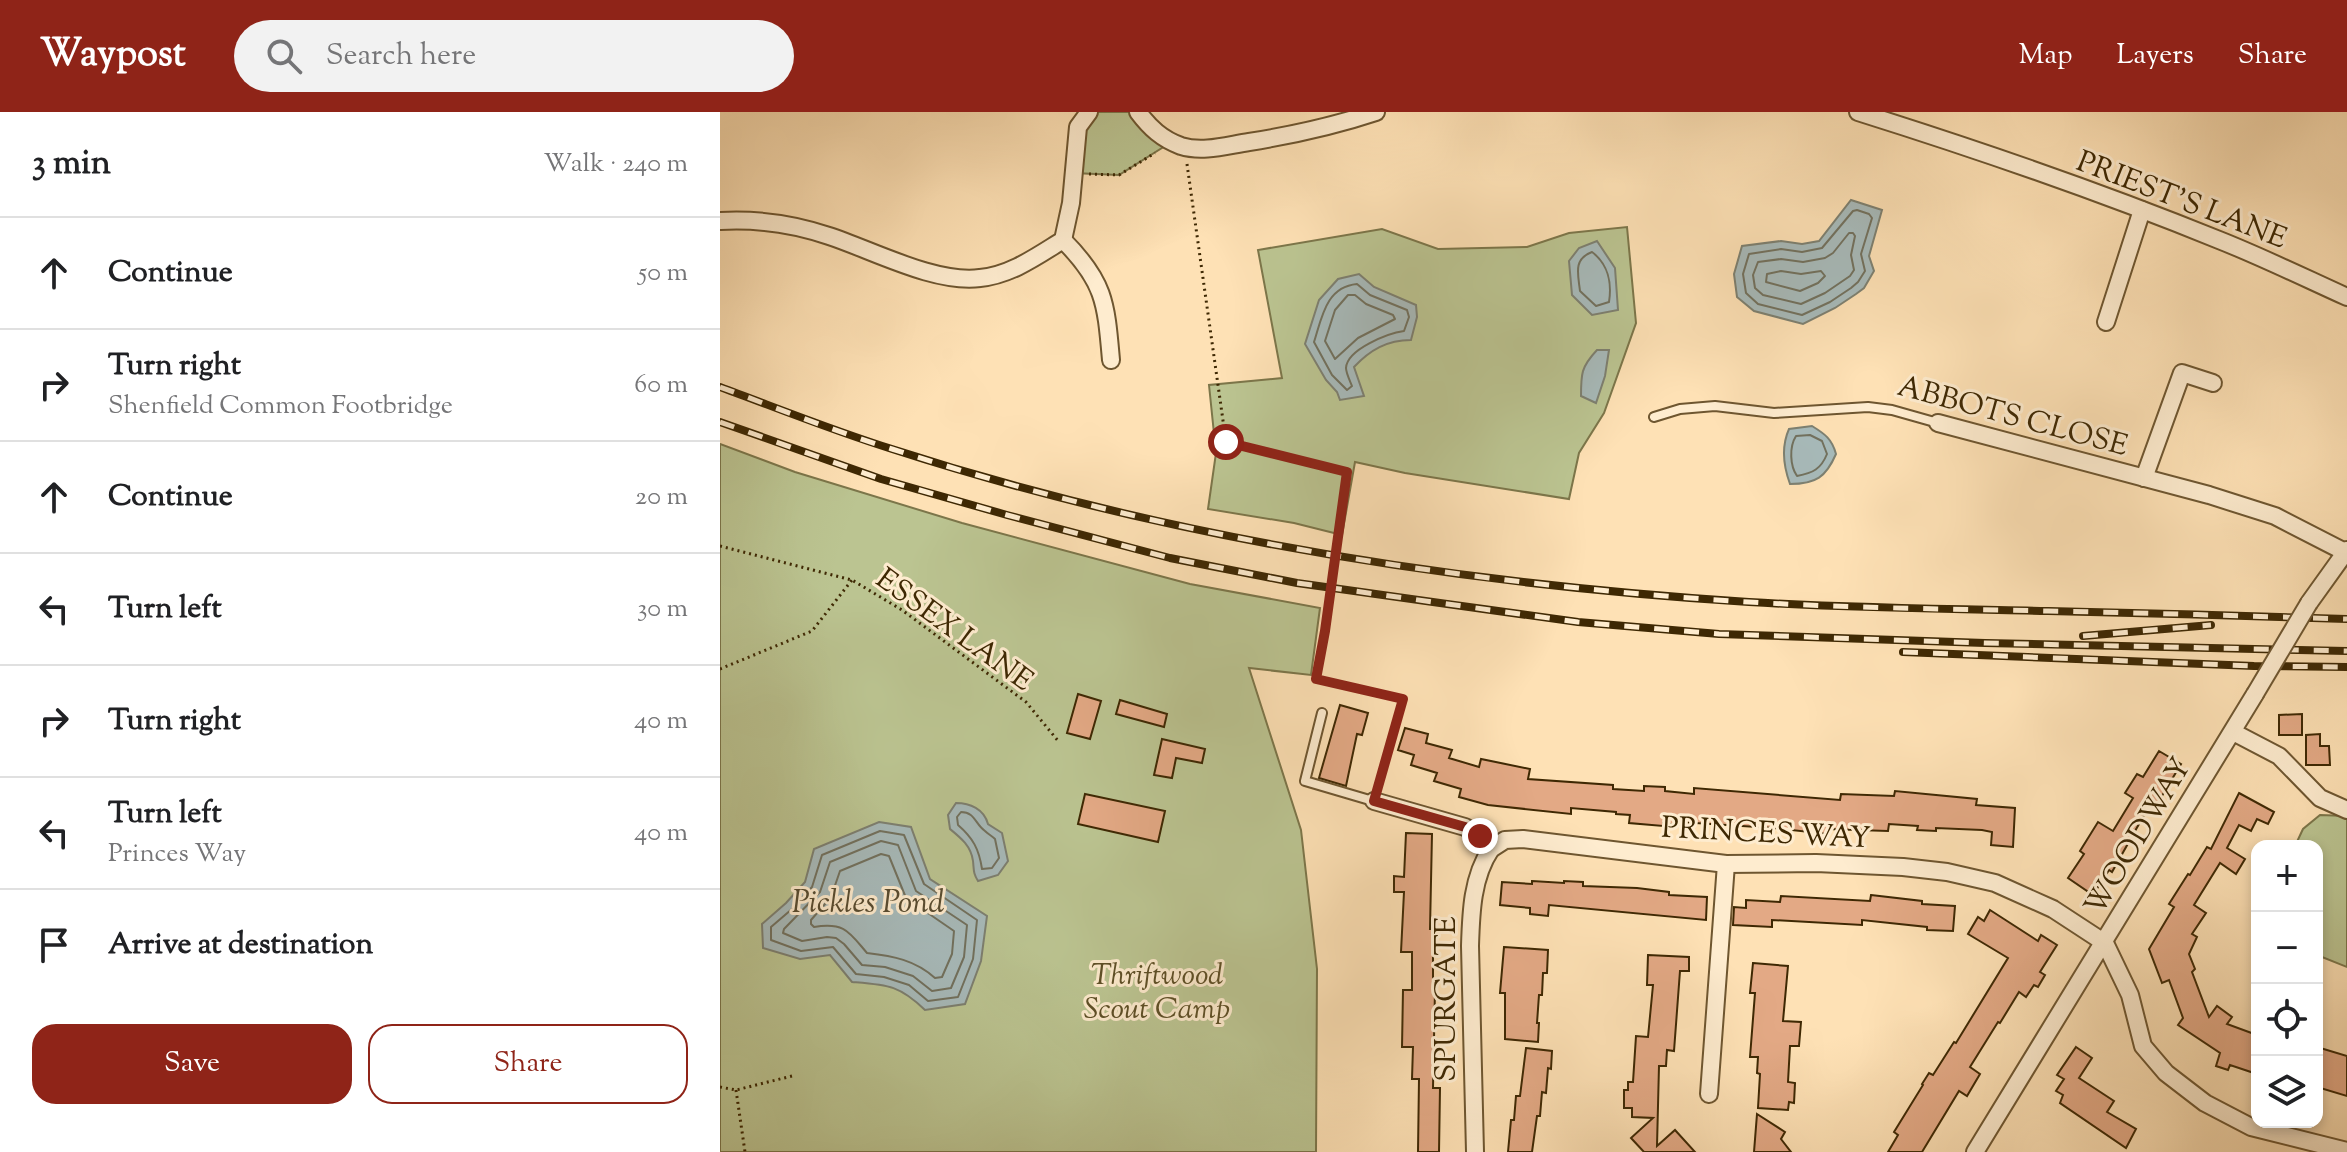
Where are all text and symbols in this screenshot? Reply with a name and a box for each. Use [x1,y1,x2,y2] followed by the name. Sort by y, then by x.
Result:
[234,20,794,92] search box
[40,29,186,83] text: Waypost
[262,34,306,78] icon: search
[326,35,476,78] text: Search here
[2019,36,2072,76] text: Map
[2116,36,2194,76] text: Layers
[2238,36,2307,76] text: Share
[32,140,111,189] text: 3 min
[2070,141,2292,261] street label: PRIEST'S LANE
[544,146,688,183] text: Walk · 240 m
[32,251,76,295] icon: ahead
[108,252,233,295] text: Continue
[638,255,688,292] text: 50 m
[108,345,241,388] text: Turn right
[32,363,76,407] icon: right
[1892,366,2132,469] street label: ABBOTS CLOSE
[634,367,688,404] text: 60 m
[108,388,453,425] text: Shenfield Common Footbridge
[1208,424,1244,460] route start
[32,475,76,519] icon: ahead
[108,476,233,519] text: Continue
[635,479,688,516] text: 20 m
[866,559,1041,703] street label: ESSEX LANE
[32,587,76,631] icon: left
[108,588,222,631] text: Turn left
[637,591,688,628] text: 30 m
[32,699,76,743] icon: right
[108,700,241,743] text: Turn right
[634,703,688,740] text: 40 m
[2075,750,2203,924] street label: WOODWAY
[108,793,222,836] text: Turn left
[1660,808,1871,861] street label: PRINCES WAY
[32,811,76,855] icon: left
[634,815,688,852] text: 40 m
[1462,818,1498,854] route end
[108,836,246,873] text: Princes Way
[2251,840,2323,1128] map controls
[2251,840,2323,912] button: +
[792,881,945,927] water label: Pickles Pond
[2251,912,2323,984] button: −
[1426,916,1469,1082] street label: SPURGATE
[32,923,76,967] icon: arrive
[108,924,373,967] text: Arrive at destination
[1084,955,1230,1032] park label: Thriftwood Scout Camp
[2251,984,2323,1056] button: locate
[32,1024,352,1104] button: Save
[368,1024,688,1104] button: Share
[2251,1056,2323,1128] button: layers

